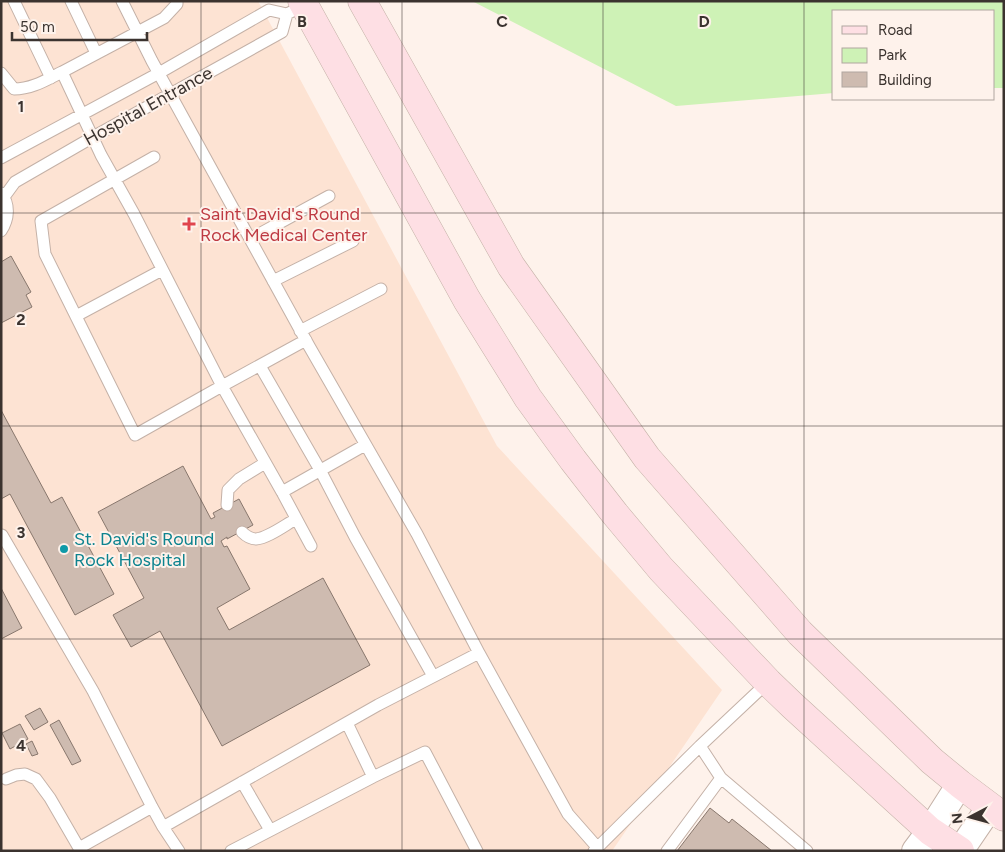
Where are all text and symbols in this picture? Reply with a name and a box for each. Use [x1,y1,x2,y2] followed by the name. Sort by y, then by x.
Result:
[12,10,148,42] scale bar
[832,10,995,100] legend
[297,12,307,31] text: B
[496,12,508,31] text: C
[698,12,710,31] text: D
[20,18,55,36] text: 50 m
[878,21,913,39] text: Road
[878,46,907,64] text: Park
[80,61,216,151] street label: Hospital Entrance
[878,71,932,89] text: Building
[18,97,24,116] text: 1
[200,203,367,246] place label: Saint David's Round Rock Medical Center
[182,217,196,231] marker: Saint David's Round Rock Medical Center
[16,310,26,329] text: 2
[17,523,26,542] text: 3
[74,528,214,571] place label: St. David's Round Rock Hospital
[58,543,70,555] marker: St. David's Round Rock Hospital
[16,736,26,755] text: 4
[945,792,995,842] north arrow
[949,812,967,825] text: N

